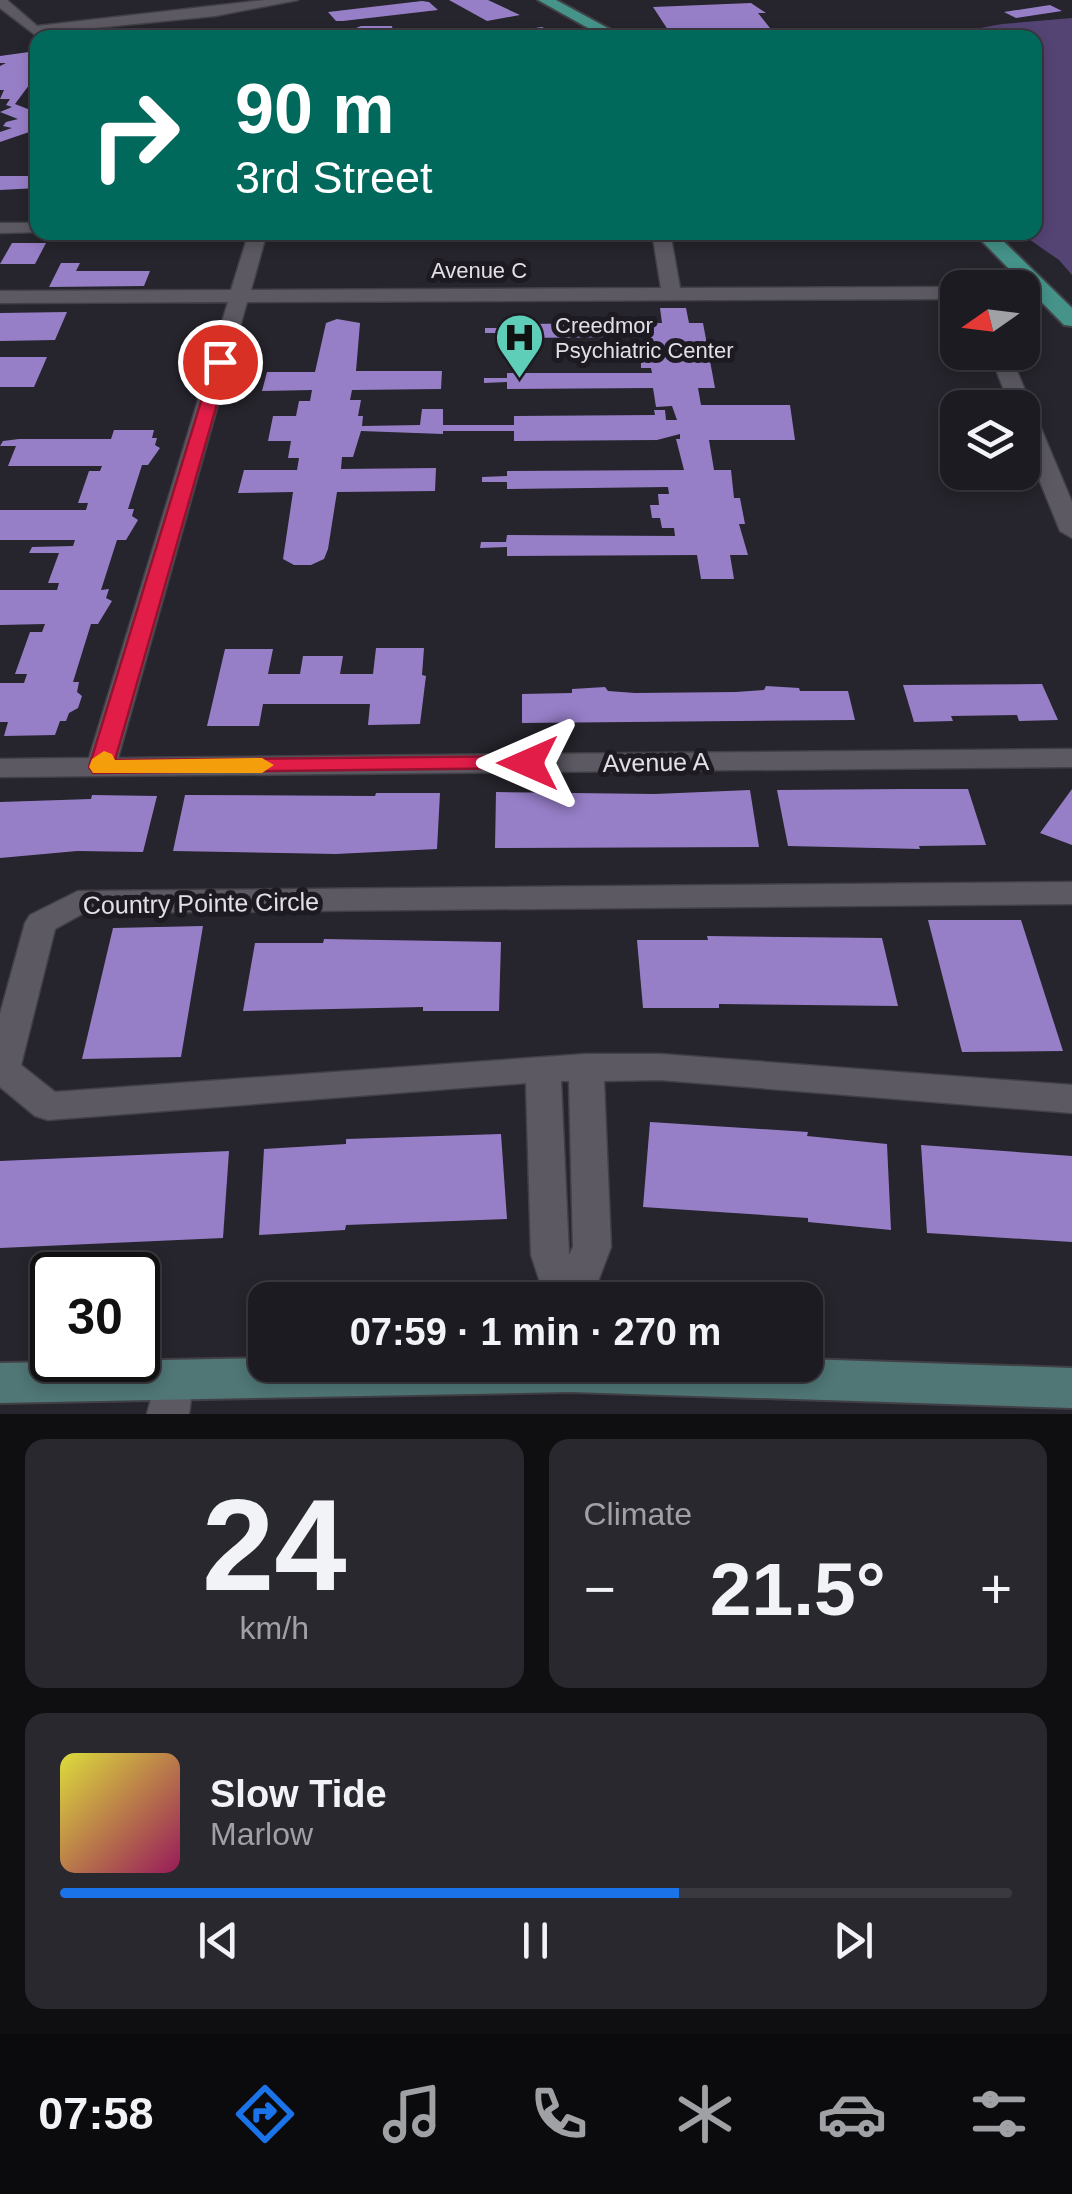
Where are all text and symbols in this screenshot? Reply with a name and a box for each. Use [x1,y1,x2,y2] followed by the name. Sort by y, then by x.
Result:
[70,70,200,200] icon: right
[235,70,395,148] text: 90 m
[235,152,433,203] text: 3rd Street
[431,258,527,283] street label: Avenue C
[940,270,1040,370] north arrow
[940,270,1040,490] map controls
[494,312,546,380] hospital icon: Creedmor Psychiatric Center
[555,313,734,363] place label: Creedmor Psychiatric Center
[178,320,263,405] pin
[193,335,248,390] icon: arrive
[940,390,1040,490] button: layers
[476,711,580,815] position arrow
[602,747,710,777] street label: Avenue A
[83,887,319,919] street label: Country Pointe Circle
[30,1252,160,1382] speed limit sign: 30
[350,1311,721,1353] text: 07:59 · 1 min · 270 m
[202,1472,347,1618] text: 24
[584,1496,692,1532] text: Climate
[710,1547,886,1631] text: 21.5°
[584,1558,616,1620] text: −
[980,1558,1012,1620] text: +
[240,1610,309,1646] text: km/h
[210,1773,387,1815] text: Slow Tide
[210,1816,313,1852] text: Marlow
[191,1913,246,1968] icon: previous
[508,1913,563,1968] icon: pause
[826,1913,881,1968] icon: next
[230,2079,300,2149] icon: directions
[377,2079,447,2149] icon: music
[524,2079,594,2149] icon: phone
[670,2079,740,2149] icon: climate
[817,2079,887,2149] icon: car
[964,2079,1034,2149] icon: filters
[38,2088,153,2139] text: 07:58

